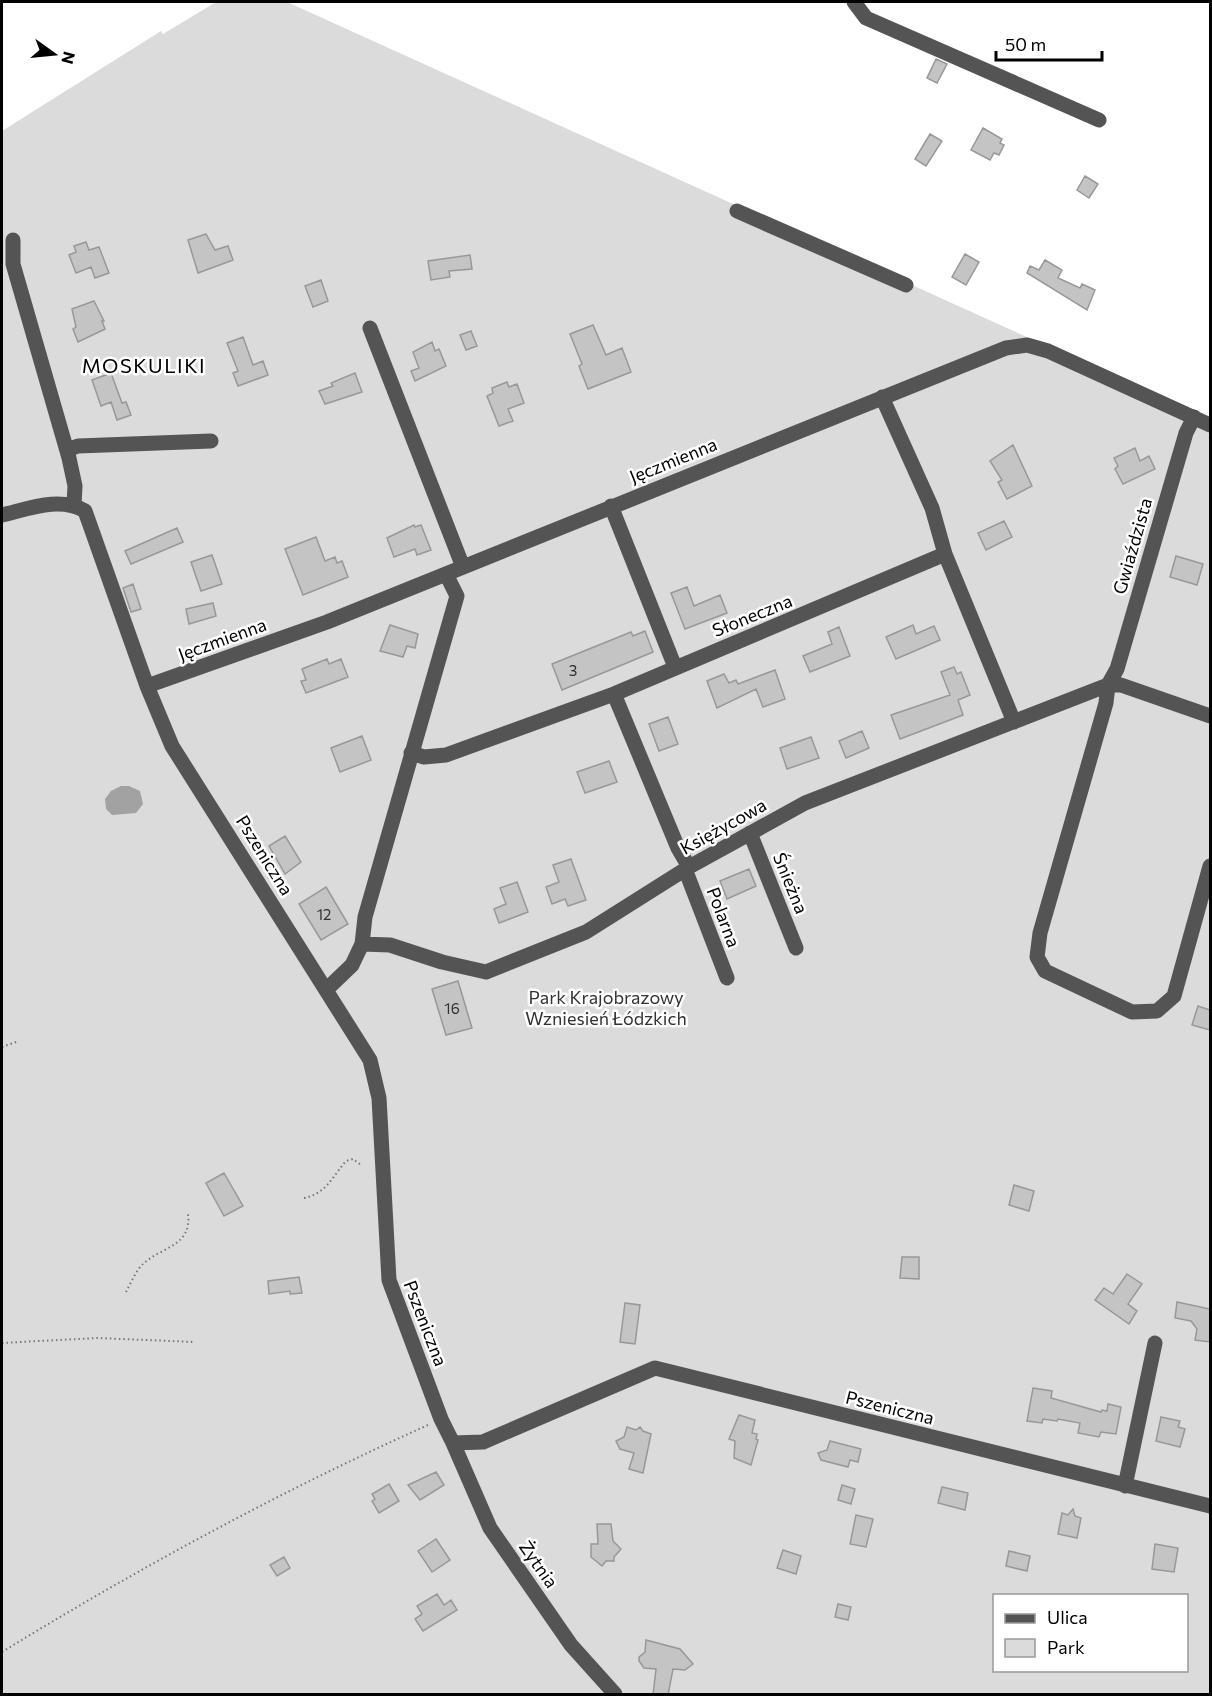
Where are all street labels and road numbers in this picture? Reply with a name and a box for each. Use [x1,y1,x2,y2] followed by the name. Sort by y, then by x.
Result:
[626,432,720,488] street label: Jęczmienna
[1108,495,1156,597] street label: Gwiaździsta
[709,589,795,641] street label: Słoneczna
[175,613,269,665] street label: Jęczmienna
[676,793,770,859] street label: Księżycowa
[232,811,298,899] street label: Pszeniczna
[769,849,813,917] street label: Śnieżna
[703,884,745,950] street label: Polarna
[400,1277,452,1369] street label: Pszeniczna
[844,1385,936,1429] street label: Pszeniczna
[515,1536,563,1592] street label: Żytnia

